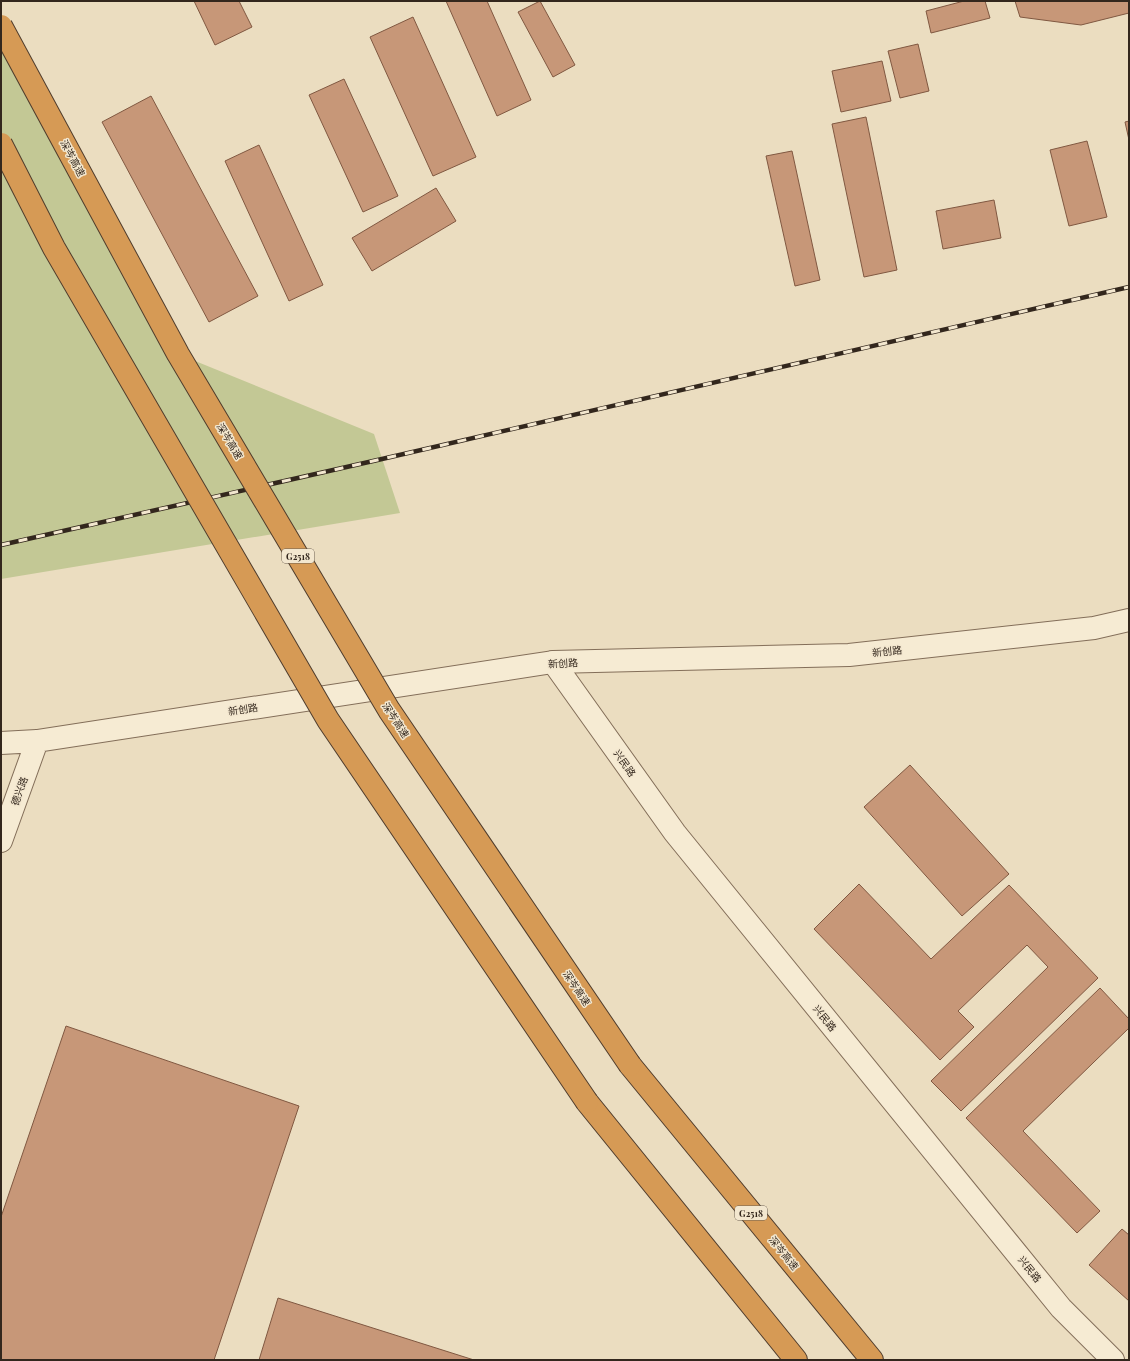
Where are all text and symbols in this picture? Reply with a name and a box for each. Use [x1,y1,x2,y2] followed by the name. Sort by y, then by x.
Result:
[57,137,89,179] street label: 深岑高速
[214,420,246,462] street label: 深岑高速
[282,549,314,563] road number: G2518
[871,642,903,660] street label: 新创路
[548,655,578,671] street label: 新创路
[379,699,413,741] street label: 深岑高速
[227,700,259,718] street label: 新创路
[611,747,639,779] street label: 兴民路
[7,775,31,807] street label: 德兴路
[560,968,594,1008] street label: 深岑高速
[810,1002,840,1034] street label: 兴民路
[735,1206,767,1220] road number: G2518
[766,1233,802,1273] street label: 深岑高速
[1015,1253,1045,1285] street label: 兴民路

